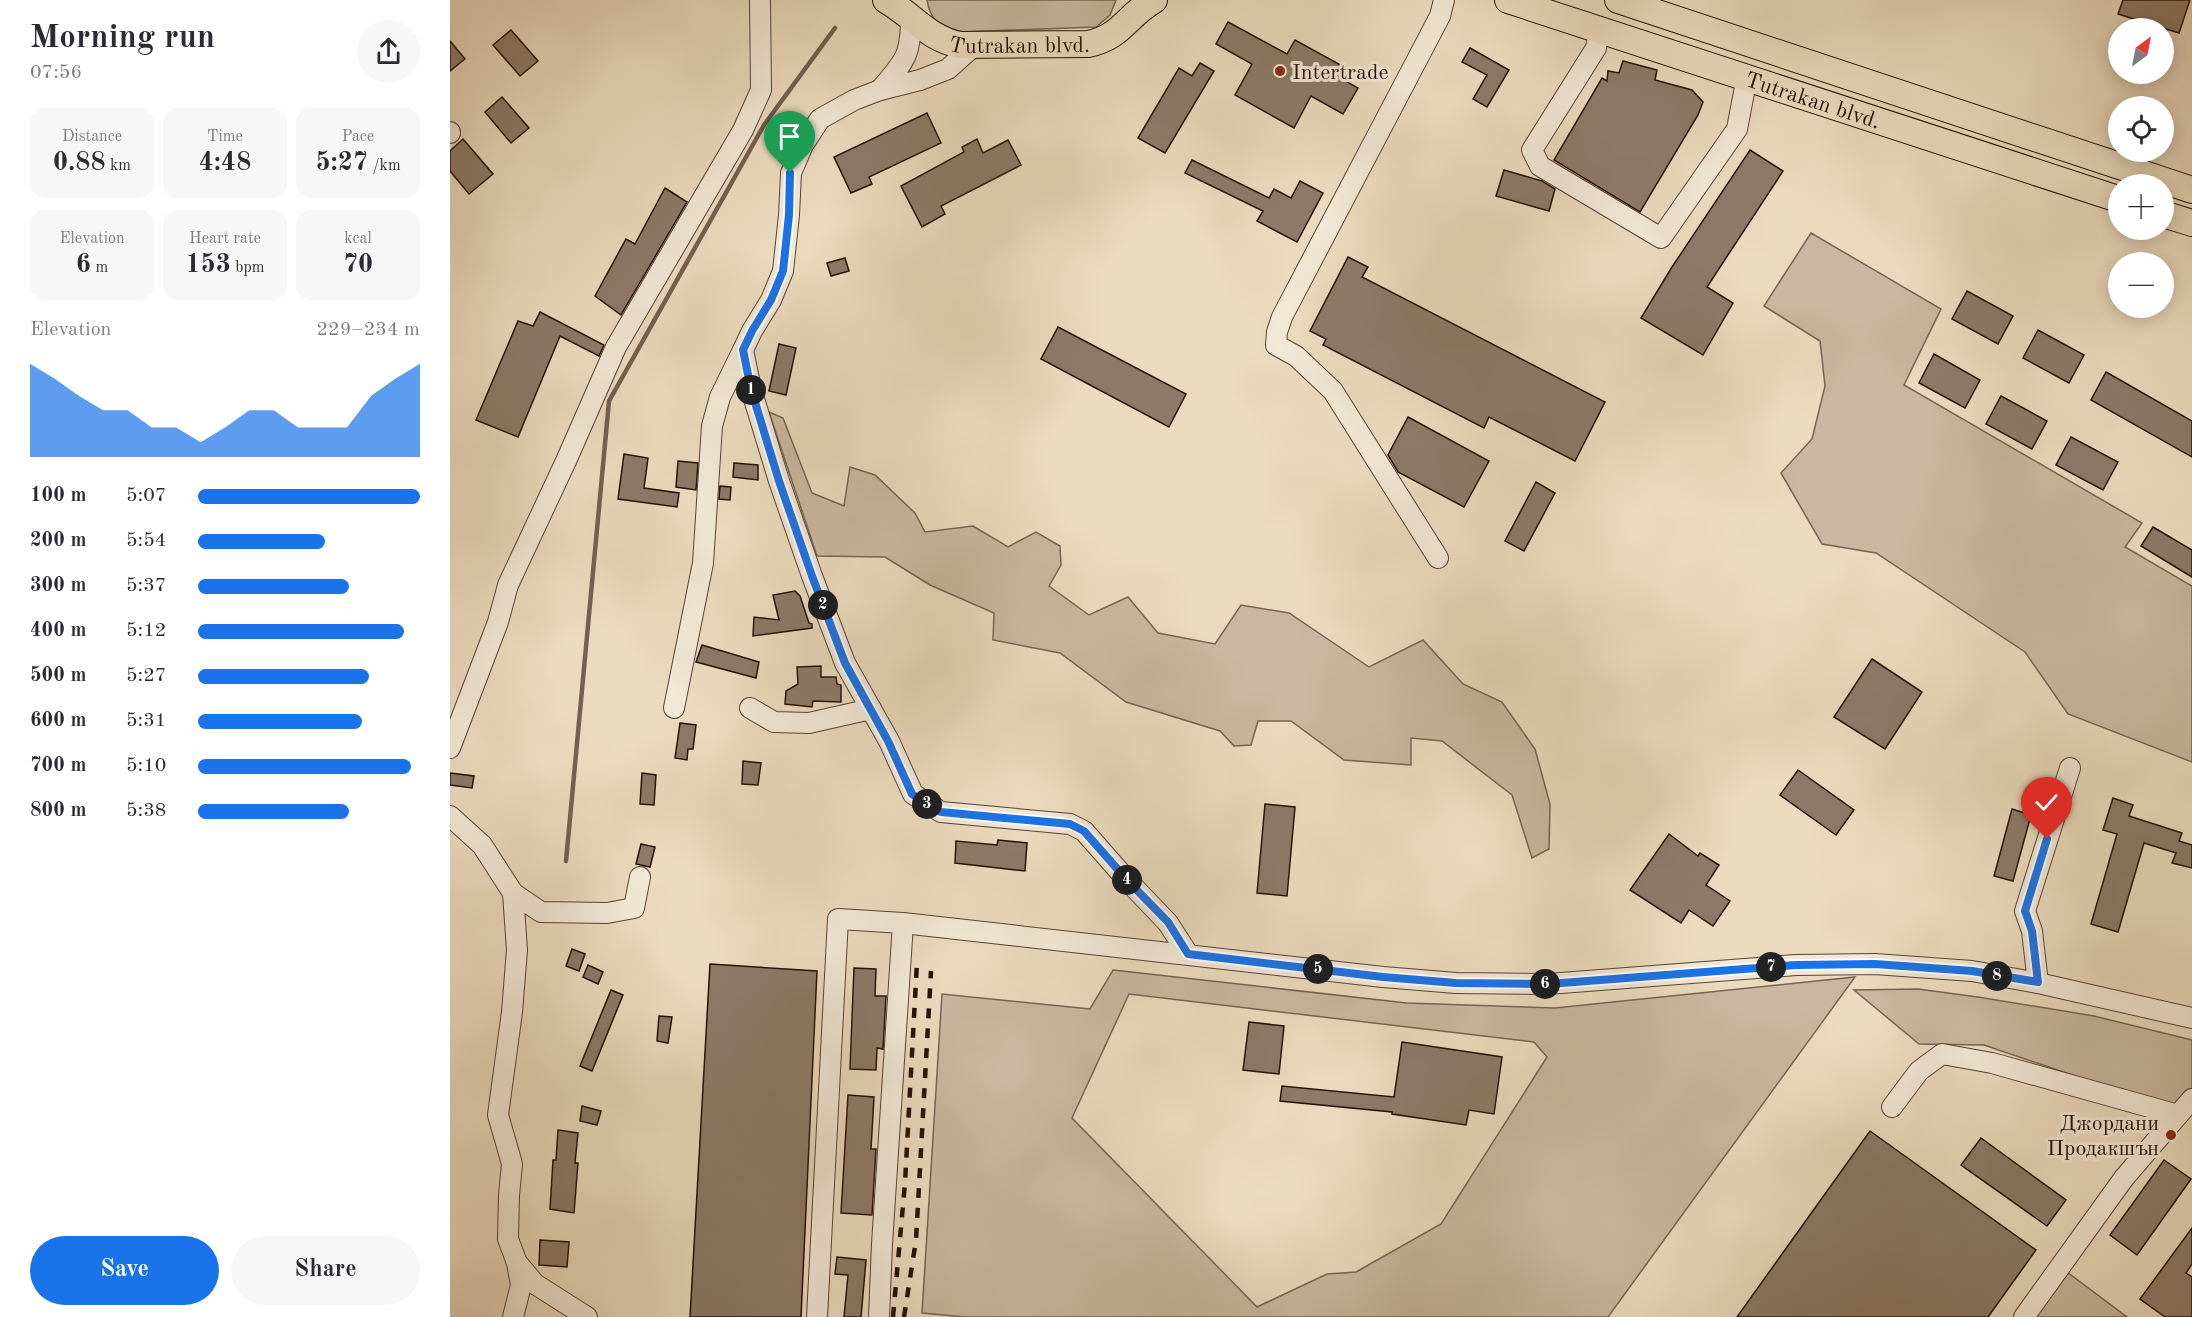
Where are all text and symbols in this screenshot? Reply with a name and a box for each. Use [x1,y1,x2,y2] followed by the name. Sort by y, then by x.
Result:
[2108,18,2174,84] north arrow
[2108,18,2174,318] map controls
[357,20,420,83] button: share
[30,22,215,55] text: Morning run
[946,34,1090,59] street label: Tutrakan blvd.
[1292,62,1389,84] place label: Intertrade
[30,63,82,83] text: 07:56
[1273,64,1287,78] marker: Intertrade
[1742,69,1883,134] street label: Tutrakan blvd.
[2108,96,2174,162] button: locate
[764,111,815,173] pin
[773,120,806,153] icon: arrive
[62,129,122,145] text: Distance
[207,129,243,145] text: Time
[342,129,374,145] text: Pace
[53,150,106,176] text: 0.88
[199,150,251,176] text: 4:48
[315,150,368,176] text: 5:27
[106,158,131,174] text: km
[368,158,401,174] text: /km
[2108,174,2174,240] button: +
[59,231,125,247] text: Elevation
[189,231,261,247] text: Heart rate
[344,231,372,247] text: kcal
[76,252,91,278] text: 6
[186,252,231,278] text: 153
[343,252,373,278] text: 70
[2108,252,2174,318] button: −
[91,260,108,276] text: m
[231,260,264,276] text: bpm
[30,320,111,340] text: Elevation
[317,320,420,340] text: 229–234 m
[736,375,766,405] pin: 1
[746,382,756,398] text: 1
[30,486,86,506] text: 100 m
[126,486,166,506] text: 5:07
[30,531,86,551] text: 200 m
[126,531,166,551] text: 5:54
[30,576,86,596] text: 300 m
[126,576,166,596] text: 5:37
[808,590,838,620] pin: 2
[818,597,828,613] text: 2
[30,621,86,641] text: 400 m
[126,621,166,641] text: 5:12
[30,666,86,686] text: 500 m
[126,666,166,686] text: 5:27
[30,711,86,731] text: 600 m
[126,711,166,731] text: 5:31
[30,756,86,776] text: 700 m
[126,756,166,776] text: 5:10
[2021,777,2072,839] pin
[2030,786,2063,819] icon: check
[912,789,942,819] pin: 3
[922,796,932,812] text: 3
[30,801,86,821] text: 800 m
[126,801,166,821] text: 5:38
[1112,865,1142,895] pin: 4
[1122,872,1132,888] text: 4
[1756,952,1786,982] pin: 7
[1303,954,1333,984] pin: 5
[1766,959,1776,975] text: 7
[1313,961,1323,977] text: 5
[1982,961,2012,991] pin: 8
[1992,968,2002,984] text: 8
[1530,969,1560,999] pin: 6
[1540,976,1550,992] text: 6
[2047,1113,2159,1160] place label: Джордани Продакшън
[2164,1128,2178,1142] marker: Джордани Продакшън
[30,1236,219,1305] button: Save
[231,1236,420,1305] button: Share

